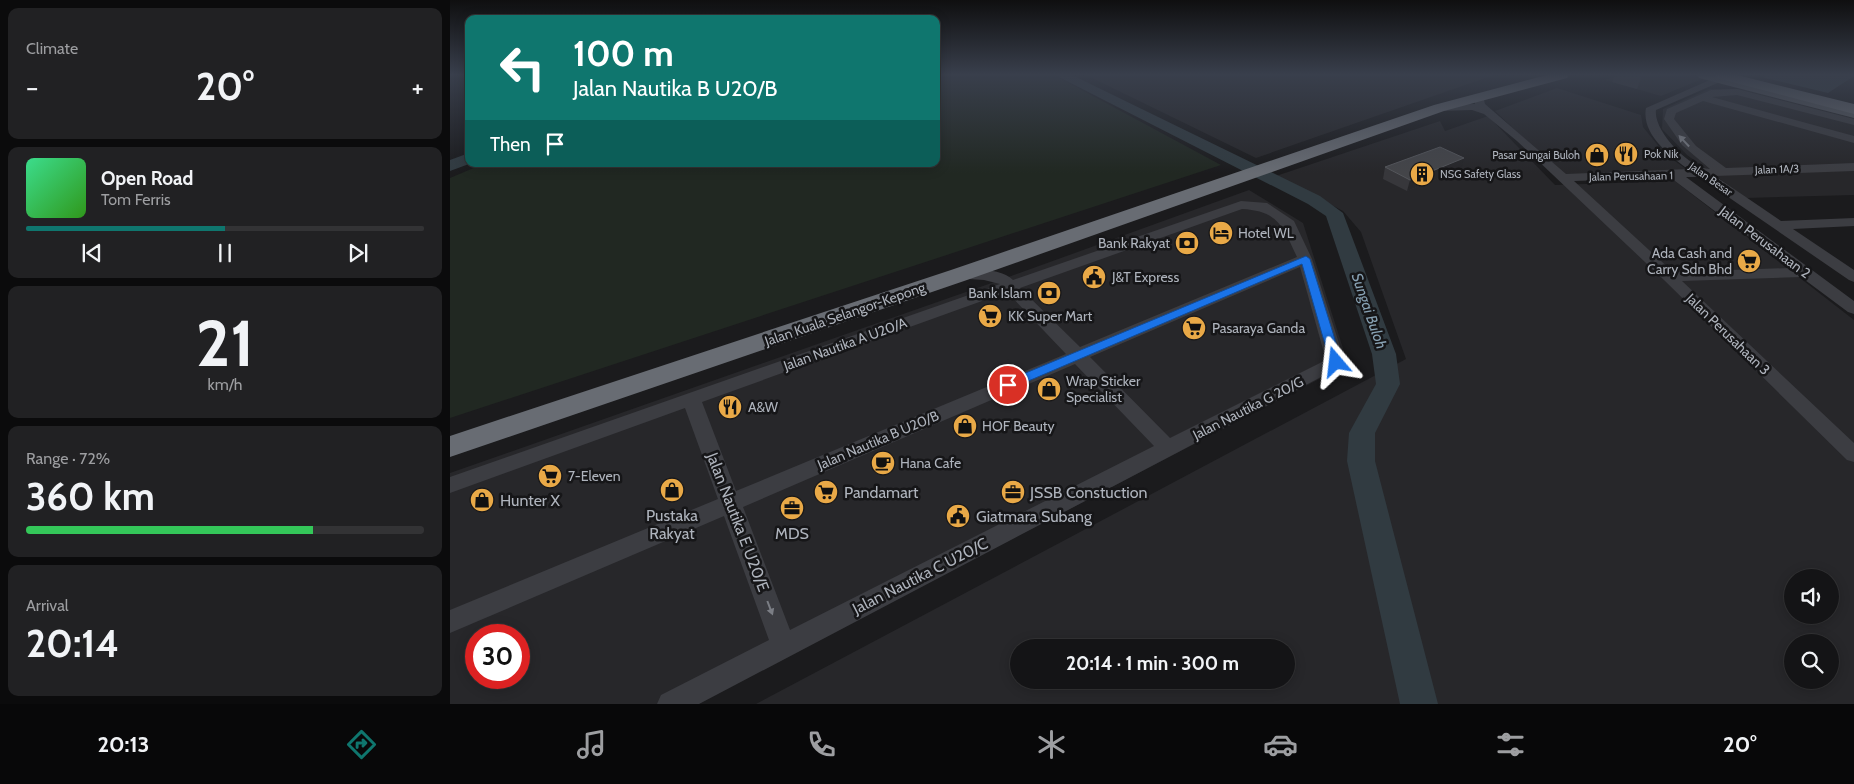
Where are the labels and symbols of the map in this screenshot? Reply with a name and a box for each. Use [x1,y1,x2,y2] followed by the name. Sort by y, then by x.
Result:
[1678,136,1690,148] one-way arrow
[1613,141,1639,167] restaurant icon: Pok Nik
[1584,142,1610,168] shop icon: Pasar Sungai Buloh
[1644,147,1679,161] place label: Pok Nik
[1492,148,1580,162] place label: Pasar Sungai Buloh
[1686,158,1736,199] street label: Jalan Besar
[1409,161,1435,187] building icon: NSG Safety Glass
[1754,161,1799,177] street label: Jalan 1A/3
[1440,167,1521,181] place label: NSG Safety Glass
[1588,168,1673,184] street label: Jalan Perusahaan 1
[1715,201,1814,282] street label: Jalan Perusahaan 2
[1208,220,1234,246] hotel icon: Hotel WL
[1238,224,1294,242] place label: Hotel WL
[1174,230,1200,256] bank icon: Bank Rakyat
[1098,234,1170,252] place label: Bank Rakyat
[1647,244,1732,278] place label: Ada Cash and Carry Sdn Bhd
[1736,248,1762,274] supermarket icon: Ada Cash and Carry Sdn Bhd
[1081,264,1107,290] public building icon: J&T Express
[1111,268,1179,286] place label: J&T Express
[1348,271,1390,351] water label: Sungai Buloh
[761,278,929,350] street label: Jalan Kuala Selangor-Kepong
[1036,280,1062,306] bank icon: Bank Islam
[968,284,1032,302] place label: Bank Islam
[1681,289,1774,379] street label: Jalan Perusahaan 3
[977,303,1003,329] supermarket icon: KK Super Mart
[1008,307,1092,325] place label: KK Super Mart
[780,313,910,375] street label: Jalan Nautika A U20/A
[1181,315,1207,341] supermarket icon: Pasaraya Ganda
[1212,319,1305,337] place label: Pasaraya Ganda
[1309,335,1361,387] position arrow
[987,364,1029,406] pin
[1066,372,1141,406] place label: Wrap Sticker Specialist
[1189,372,1306,444] street label: Jalan Nautika G 20/G
[1036,376,1062,402] shop icon: Wrap Sticker Specialist
[717,394,743,420] restaurant icon: A&W
[748,398,779,416] place label: A&W
[814,406,941,474] street label: Jalan Nautika B U20/B
[952,413,978,439] shop icon: HOF Beauty
[982,417,1055,435] place label: HOF Beauty
[702,449,773,594] street label: Jalan Nautika E U20/E
[870,450,896,476] cafe icon: Hana Cafe
[900,454,961,472] place label: Hana Cafe
[537,463,563,489] supermarket icon: 7-Eleven
[568,467,621,485] place label: 7-Eleven
[659,477,685,503] shop icon: Pustaka Rakyat
[813,479,839,505] supermarket icon: Pandamart
[1000,479,1026,505] office icon: JSSB Constuction
[844,483,919,502] place label: Pandamart
[1029,483,1148,502] place label: JSSB Constuction
[469,487,495,513] shop icon: Hunter X
[500,491,560,510] place label: Hunter X
[779,495,805,521] office icon: MDS
[945,503,971,529] public building icon: Giatmara Subang
[646,506,698,543] place label: Pustaka Rakyat
[976,507,1093,526] place label: Giatmara Subang
[775,524,809,543] place label: MDS
[848,534,991,619] street label: Jalan Nautika C U20/C
[766,601,774,616] one-way arrow
[465,624,530,689] speed limit sign: 30

